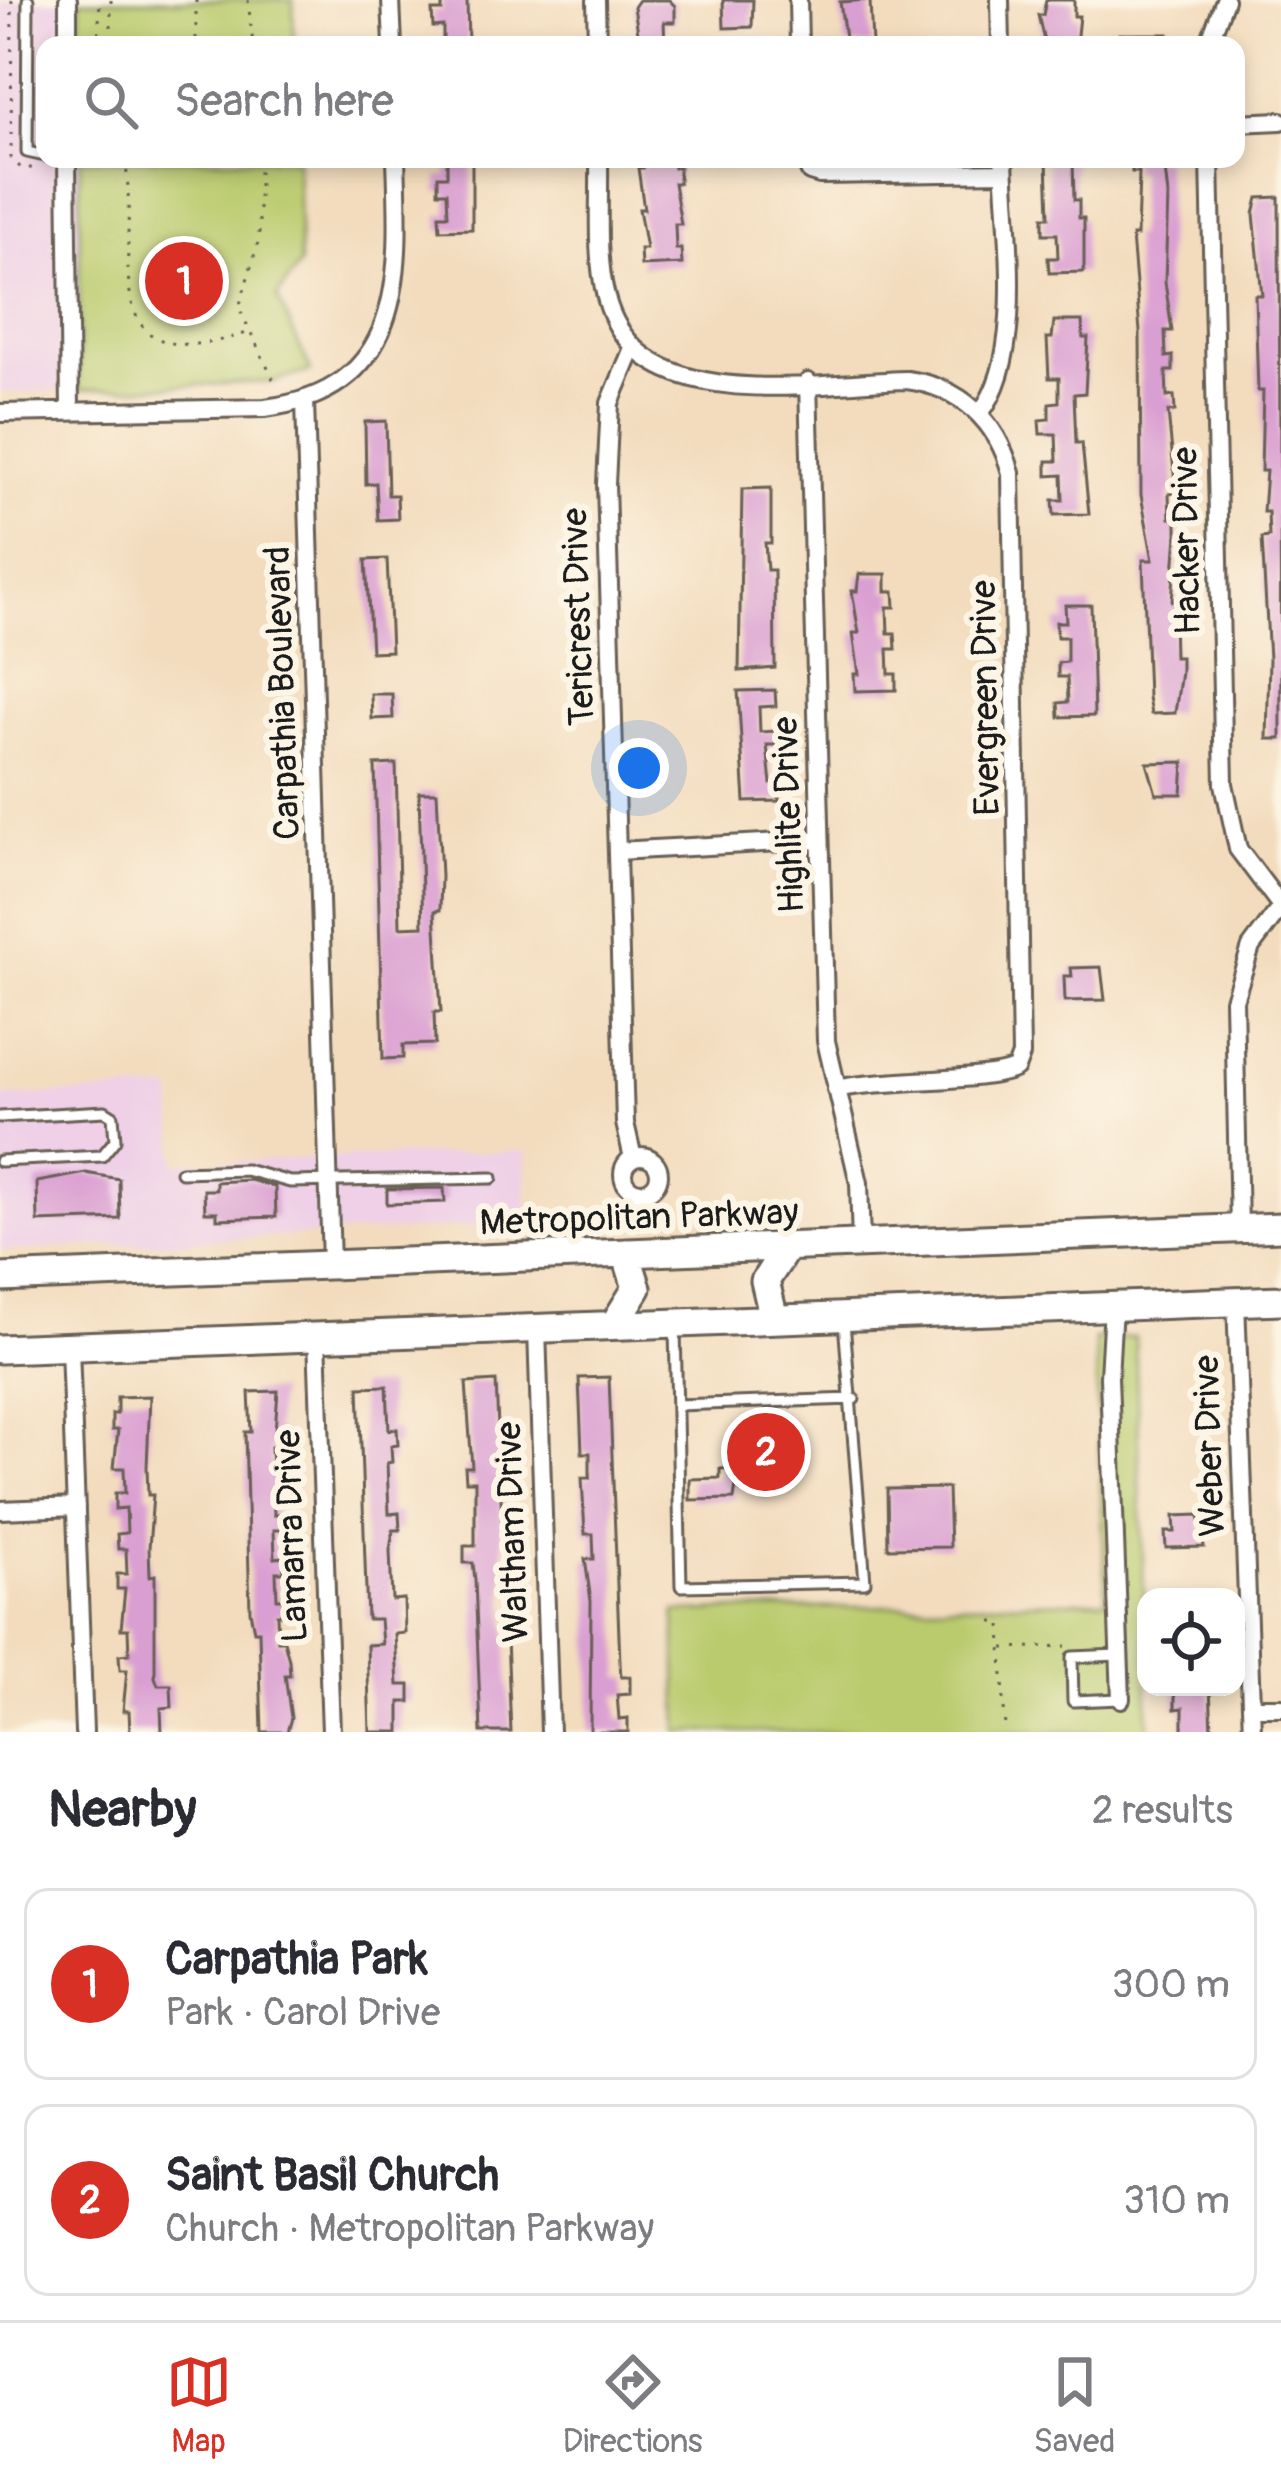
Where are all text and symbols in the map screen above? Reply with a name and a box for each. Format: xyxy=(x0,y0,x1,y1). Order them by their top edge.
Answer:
search box xyxy=(36,36,1245,168)
icon: search xyxy=(78,69,144,135)
text: Search here xyxy=(174,74,394,130)
pin: 1 xyxy=(145,236,223,326)
street label: Hacker Drive xyxy=(1162,446,1211,635)
street label: Tericrest Drive xyxy=(552,507,605,727)
street label: Carpathia Boulevard xyxy=(255,545,310,841)
street label: Evergreen Drive xyxy=(961,580,1010,816)
street label: Highlite Drive xyxy=(763,716,814,914)
your location xyxy=(609,738,669,798)
street label: Metropolitan Parkway xyxy=(479,1189,799,1246)
street label: Weber Drive xyxy=(1184,1354,1235,1537)
pin: 2 xyxy=(727,1407,805,1497)
street label: Waltham Drive xyxy=(486,1421,539,1643)
street label: Lamarra Drive xyxy=(265,1429,318,1643)
map controls xyxy=(1137,1588,1245,1696)
button: locate xyxy=(1137,1588,1245,1696)
text: Nearby xyxy=(48,1778,196,1842)
text: 2 results xyxy=(1092,1786,1233,1835)
text: Carpathia Park xyxy=(165,1932,428,1988)
text: 1 xyxy=(82,1960,98,2009)
text: 300 m xyxy=(1112,1960,1230,2009)
text: Park · Carol Drive xyxy=(165,1988,440,2037)
text: Saint Basil Church xyxy=(165,2148,499,2204)
text: 2 xyxy=(79,2176,101,2225)
text: 310 m xyxy=(1123,2176,1230,2225)
text: Church · Metropolitan Parkway xyxy=(165,2204,654,2253)
tab: Map xyxy=(166,2349,232,2462)
tab: Directions xyxy=(563,2349,703,2462)
tab: Saved xyxy=(1034,2349,1115,2462)

